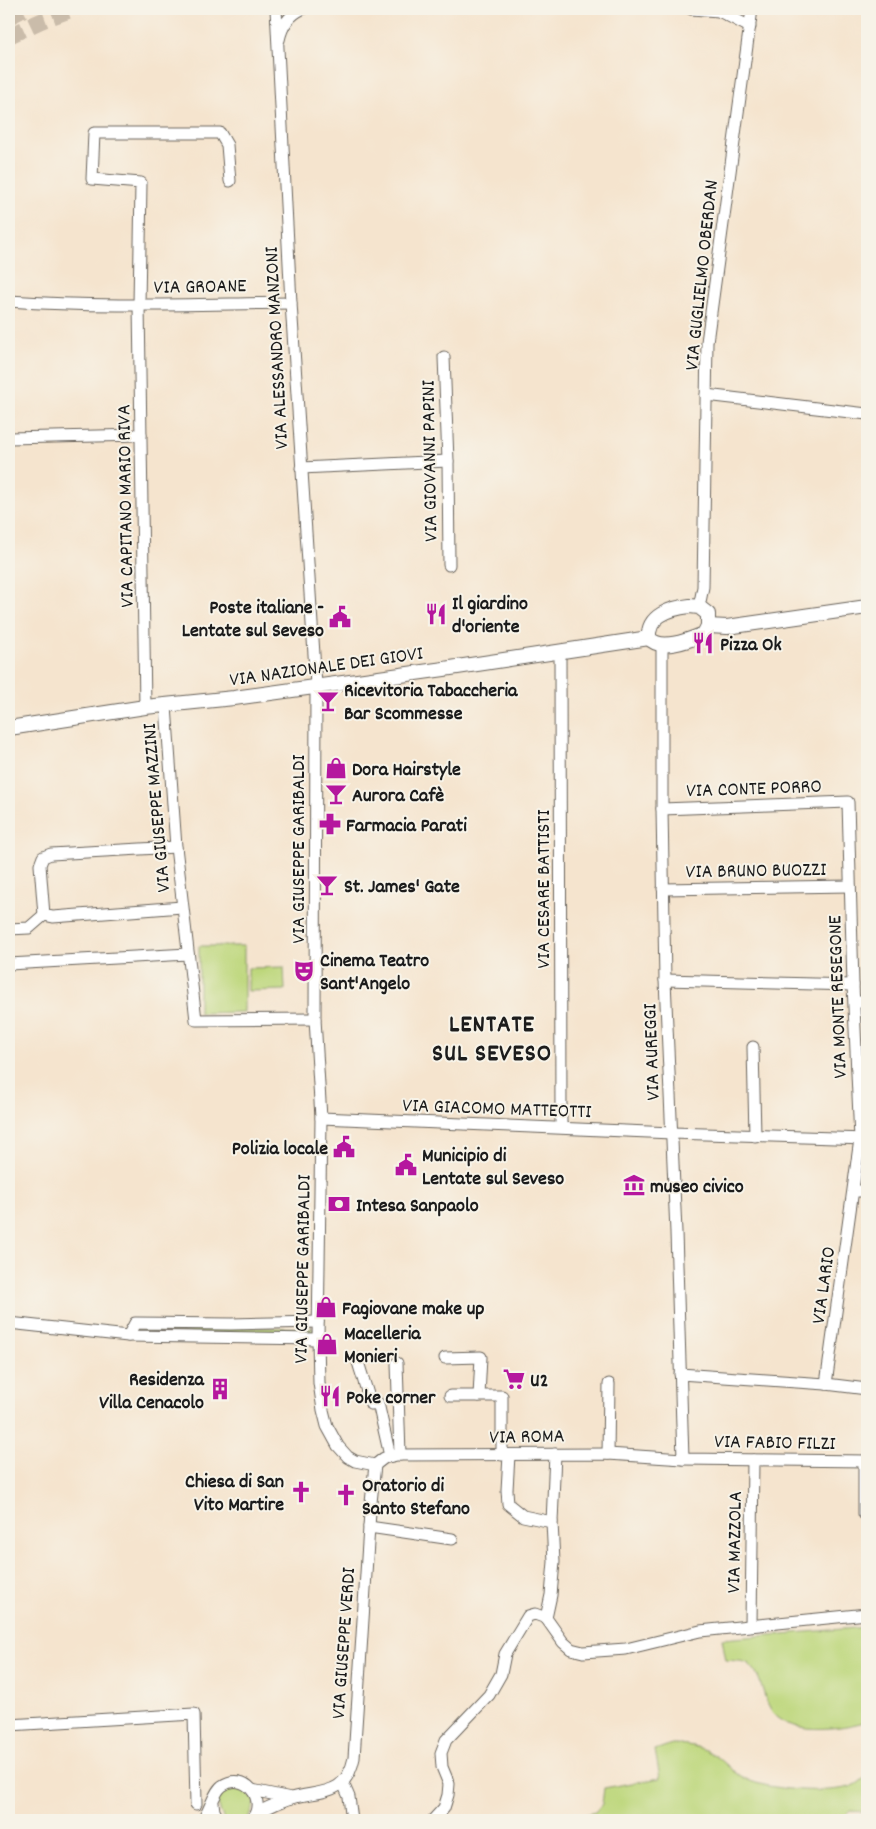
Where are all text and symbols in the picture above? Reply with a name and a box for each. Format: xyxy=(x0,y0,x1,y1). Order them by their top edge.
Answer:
street label: VIA GUGLIELMO OBERDAN xyxy=(679,179,727,372)
street label: VIA ALESSANDRO MANZONI xyxy=(259,246,297,450)
street label: VIA GROANE xyxy=(154,273,247,303)
street label: VIA GIOVANNI PAPINI xyxy=(416,380,446,542)
street label: VIA CAPITANO MARIO RIVA xyxy=(111,404,143,608)
place label: Il giardino d'oriente xyxy=(452,591,528,642)
place label: Poste italiane - Lentate sul Seveso xyxy=(182,595,324,646)
restaurant icon: Il giardino d'oriente xyxy=(423,601,449,627)
public building icon: Poste italiane - Lentate sul Seveso xyxy=(327,604,353,630)
restaurant icon: Pizza Ok xyxy=(690,630,716,656)
place label: Pizza Ok xyxy=(720,632,782,660)
street label: VIA NAZIONALE DEI GIOVI xyxy=(228,641,425,695)
place label: Ricevitoria Tabaccheria Bar Scommesse xyxy=(344,678,518,729)
bar icon: Ricevitoria Tabaccheria Bar Scommesse xyxy=(315,688,341,714)
street label: VIA GIUSEPPE MAZZINI xyxy=(137,722,179,893)
street label: VIA GIUSEPPE GARIBALDI xyxy=(286,754,314,944)
shop icon: Dora Hairstyle xyxy=(323,755,349,781)
place label: Dora Hairstyle xyxy=(352,757,461,785)
street label: VIA CONTE PORRO xyxy=(686,774,822,806)
bar icon: Aurora Cafè xyxy=(323,781,349,807)
place label: Aurora Cafè xyxy=(352,783,445,811)
street label: VIA CESARE BATTISTI xyxy=(531,809,559,969)
pharmacy icon: Farmacia Parati xyxy=(317,811,343,837)
place label: Farmacia Parati xyxy=(346,813,467,841)
street label: VIA BRUNO BUOZZI xyxy=(686,857,827,887)
bar icon: St. James' Gate xyxy=(314,872,340,898)
place label: St. James' Gate xyxy=(344,874,460,902)
street label: VIA MONTE RESEGONE xyxy=(822,915,856,1079)
place label: Cinema Teatro Sant'Angelo xyxy=(320,948,429,999)
theatre icon: Cinema Teatro Sant'Angelo xyxy=(291,958,317,984)
street label: VIA AUREGGI xyxy=(637,1003,669,1101)
district label: LENTATE SUL SEVESO xyxy=(432,1008,552,1073)
street label: VIA GIACOMO MATTEOTTI xyxy=(402,1093,592,1127)
public building icon: Polizia locale xyxy=(331,1134,357,1160)
place label: Polizia locale xyxy=(232,1136,328,1164)
place label: Municipio di Lentate sul Seveso xyxy=(422,1143,564,1194)
public building icon: Municipio di Lentate sul Seveso xyxy=(393,1152,419,1178)
museum icon: museo civico xyxy=(621,1172,647,1198)
street label: VIA GIUSEPPE GARIBALDI xyxy=(288,1174,320,1364)
place label: museo civico xyxy=(650,1174,744,1202)
bank icon: Intesa Sanpaolo xyxy=(326,1191,352,1217)
place label: Intesa Sanpaolo xyxy=(356,1193,479,1221)
street label: VIA LARIO xyxy=(806,1245,844,1326)
shop icon: Fagiovane make up xyxy=(313,1294,339,1320)
place label: Fagiovane make up xyxy=(342,1296,485,1324)
place label: Macelleria Monieri xyxy=(344,1321,421,1372)
shop icon: Macelleria Monieri xyxy=(314,1331,340,1357)
supermarket icon: U2 xyxy=(501,1366,527,1392)
place label: Residenza Villa Cenacolo xyxy=(99,1367,205,1418)
place label: U2 xyxy=(530,1368,548,1396)
building icon: Residenza Villa Cenacolo xyxy=(207,1376,233,1402)
restaurant icon: Poke corner xyxy=(317,1383,343,1409)
place label: Poke corner xyxy=(346,1385,436,1413)
street label: VIA ROMA xyxy=(489,1423,565,1453)
street label: VIA FABIO FILZI xyxy=(714,1429,836,1459)
place label: Chiesa di San Vito Martire xyxy=(185,1469,284,1520)
place label: Oratorio di Santo Stefano xyxy=(362,1473,470,1524)
church icon: Chiesa di San Vito Martire xyxy=(288,1479,314,1505)
church icon: Oratorio di Santo Stefano xyxy=(333,1482,359,1508)
street label: VIA MAZZOLA xyxy=(721,1491,751,1593)
street label: VIA GIUSEPPE VERDI xyxy=(326,1566,364,1720)

